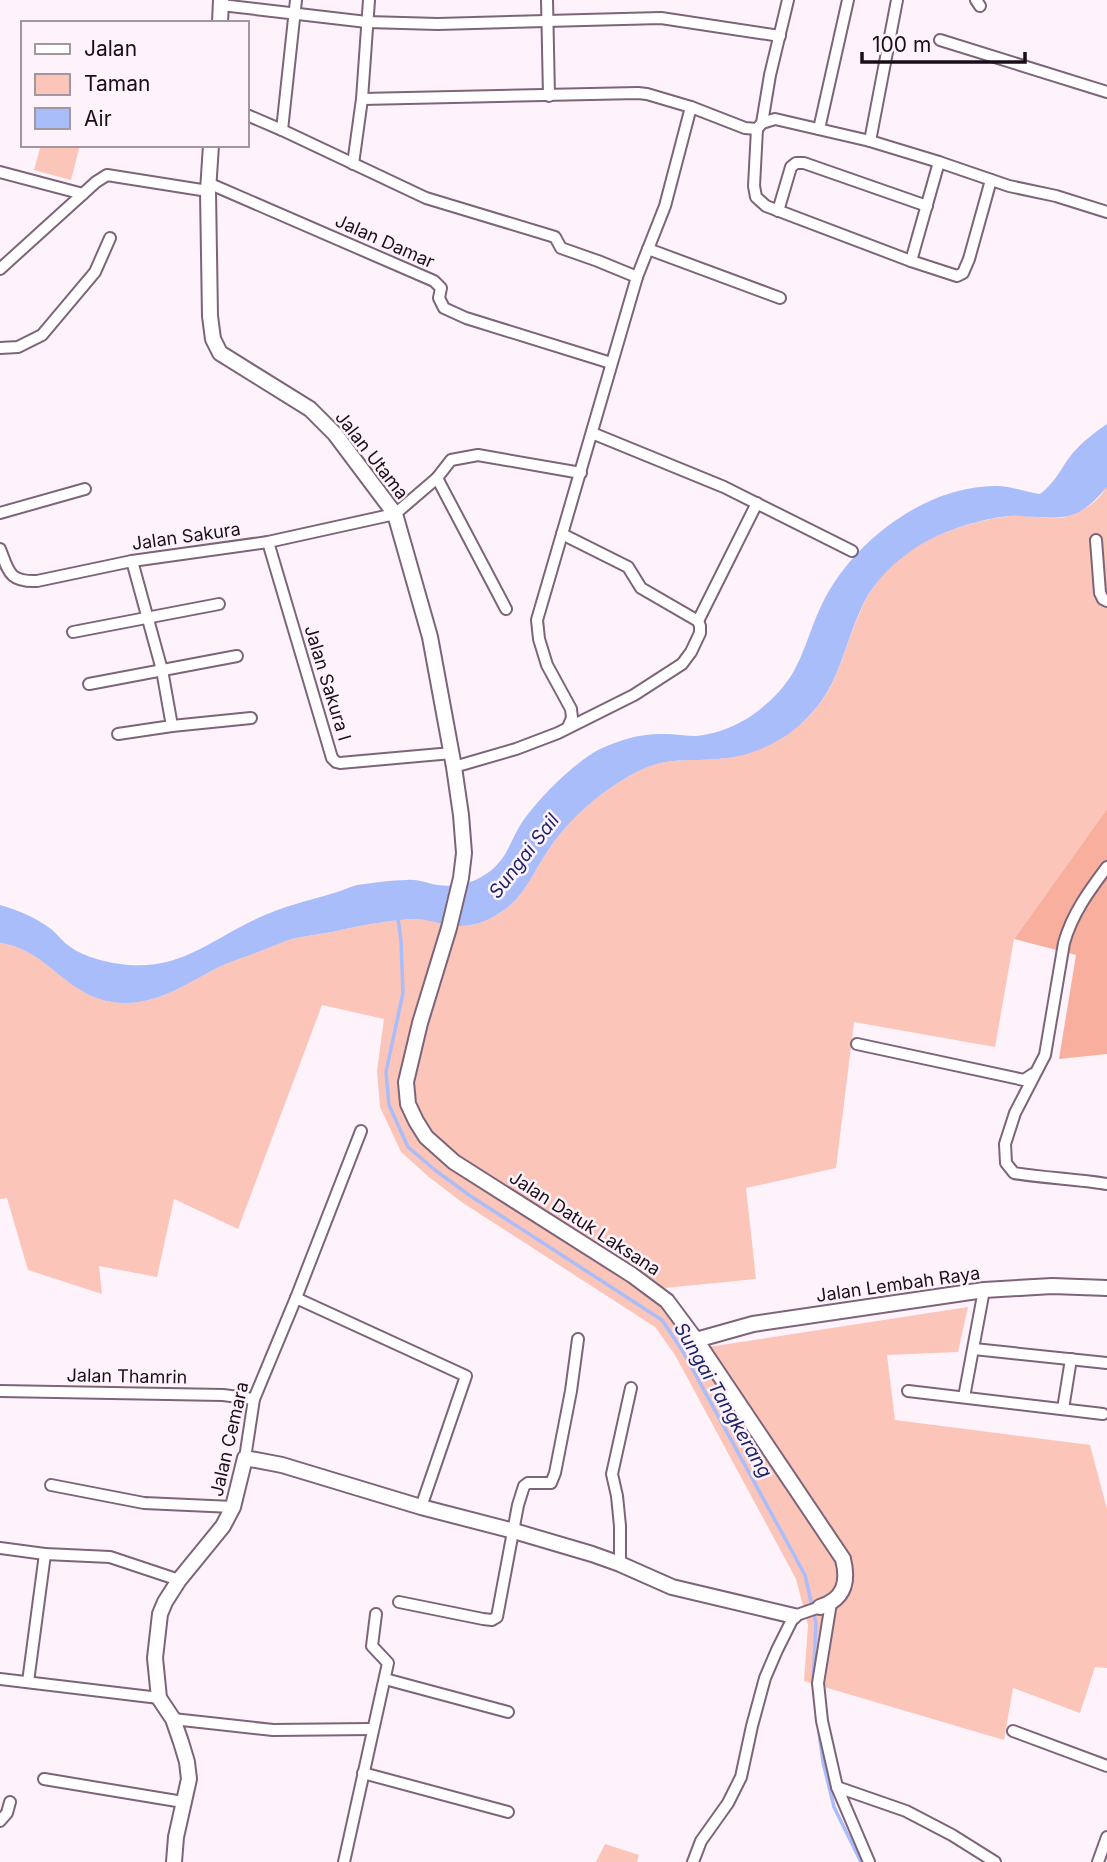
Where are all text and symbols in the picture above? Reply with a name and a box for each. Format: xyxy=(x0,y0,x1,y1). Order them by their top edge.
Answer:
legend xyxy=(21,21,248,147)
scale bar xyxy=(862,21,1025,65)
text: 100 m xyxy=(872,32,931,57)
text: Jalan xyxy=(84,36,137,61)
text: Taman xyxy=(84,71,150,96)
text: Air xyxy=(84,106,112,131)
street label: Jalan Damar xyxy=(332,210,438,272)
street label: Jalan Utama xyxy=(331,407,413,503)
street label: Jalan Sakura xyxy=(130,518,242,554)
street label: Jalan Sakura I xyxy=(300,623,356,743)
water label: Sungai Sail xyxy=(484,809,564,903)
street label: Jalan Datuk Laksana xyxy=(506,1166,664,1280)
street label: Jalan Lembah Raya xyxy=(815,1262,981,1306)
water label: Sungai Tangkerang xyxy=(669,1318,777,1482)
street label: Jalan Thamrin xyxy=(66,1364,188,1388)
street label: Jalan Cemara xyxy=(206,1380,252,1498)

